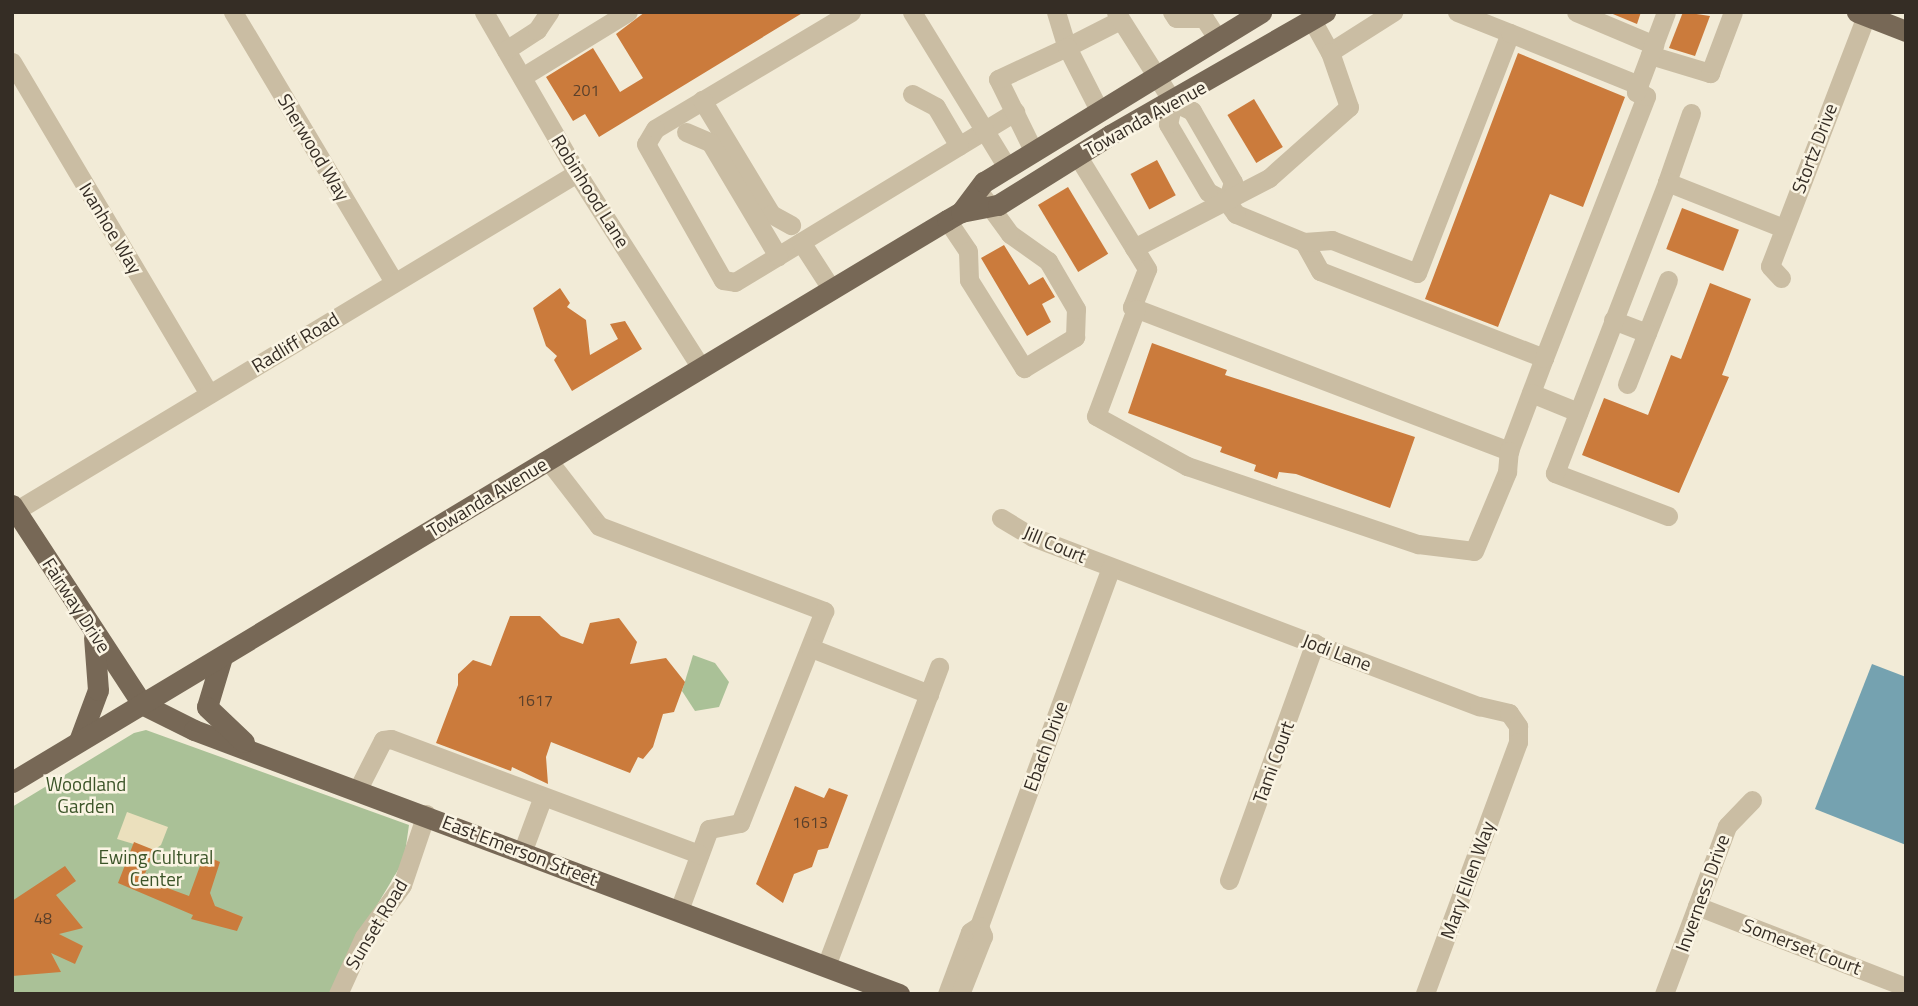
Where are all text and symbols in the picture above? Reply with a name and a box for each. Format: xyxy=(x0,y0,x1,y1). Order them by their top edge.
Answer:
street label: Towanda Avenue xyxy=(1080,75,1210,161)
house number: 201 xyxy=(573,80,599,100)
street label: Sherwood Way xyxy=(273,89,355,205)
street label: Stortz Drive xyxy=(1786,100,1842,196)
street label: Robinhood Lane xyxy=(547,130,635,252)
street label: Ivanhoe Way xyxy=(75,178,147,278)
street label: Radliff Road xyxy=(247,307,343,377)
street label: Towanda Avenue xyxy=(423,452,551,542)
street label: Jill Court xyxy=(1020,521,1090,567)
street label: Fairway Drive xyxy=(38,553,116,657)
street label: Jodi Lane xyxy=(1299,628,1375,676)
house number: 1617 xyxy=(517,690,553,710)
street label: Ebach Drive xyxy=(1018,698,1072,794)
street label: Tami Court xyxy=(1248,718,1298,806)
park label: Woodland Garden xyxy=(46,773,126,817)
street label: East Emerson Street xyxy=(439,810,601,890)
house number: 1613 xyxy=(792,812,828,832)
street label: Mary Ellen Way xyxy=(1435,818,1499,942)
street label: Inverness Drive xyxy=(1670,831,1734,955)
park label: Ewing Cultural Center xyxy=(99,846,213,890)
street label: Sunset Road xyxy=(340,875,412,973)
house number: 48 xyxy=(34,908,52,928)
street label: Somerset Court xyxy=(1740,913,1864,979)

